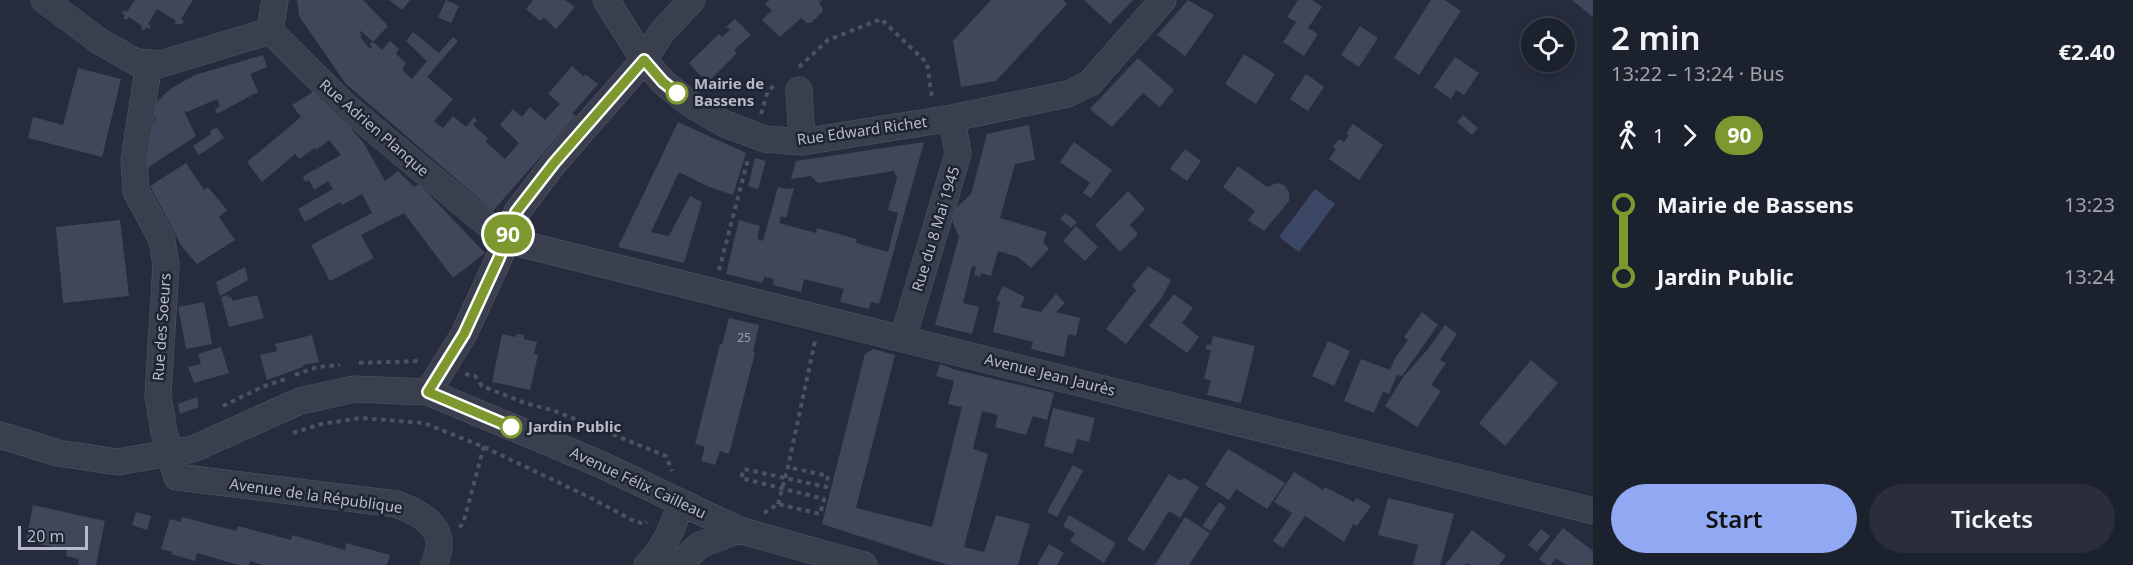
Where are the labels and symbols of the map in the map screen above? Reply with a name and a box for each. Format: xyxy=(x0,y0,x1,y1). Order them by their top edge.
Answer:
place label: Mairie de Bassens xyxy=(694,73,764,110)
street label: Rue Adrien Planque xyxy=(316,74,434,180)
marker: Mairie de Bassens xyxy=(666,82,688,104)
street label: Rue Edward Richet xyxy=(795,111,929,149)
street label: Rue du 8 Mai 1945 xyxy=(906,164,964,294)
line badge: 90 xyxy=(481,214,535,254)
street label: Rue des Soeurs xyxy=(147,272,175,382)
house number: 25 xyxy=(737,329,751,346)
street label: Avenue Jean Jaurès xyxy=(983,348,1118,400)
marker: Jardin Public xyxy=(500,416,522,438)
place label: Jardin Public xyxy=(526,416,621,436)
street label: Avenue Félix Cailleau xyxy=(567,442,710,522)
street label: Avenue de la République xyxy=(228,473,404,517)
scale bar xyxy=(18,523,88,550)

